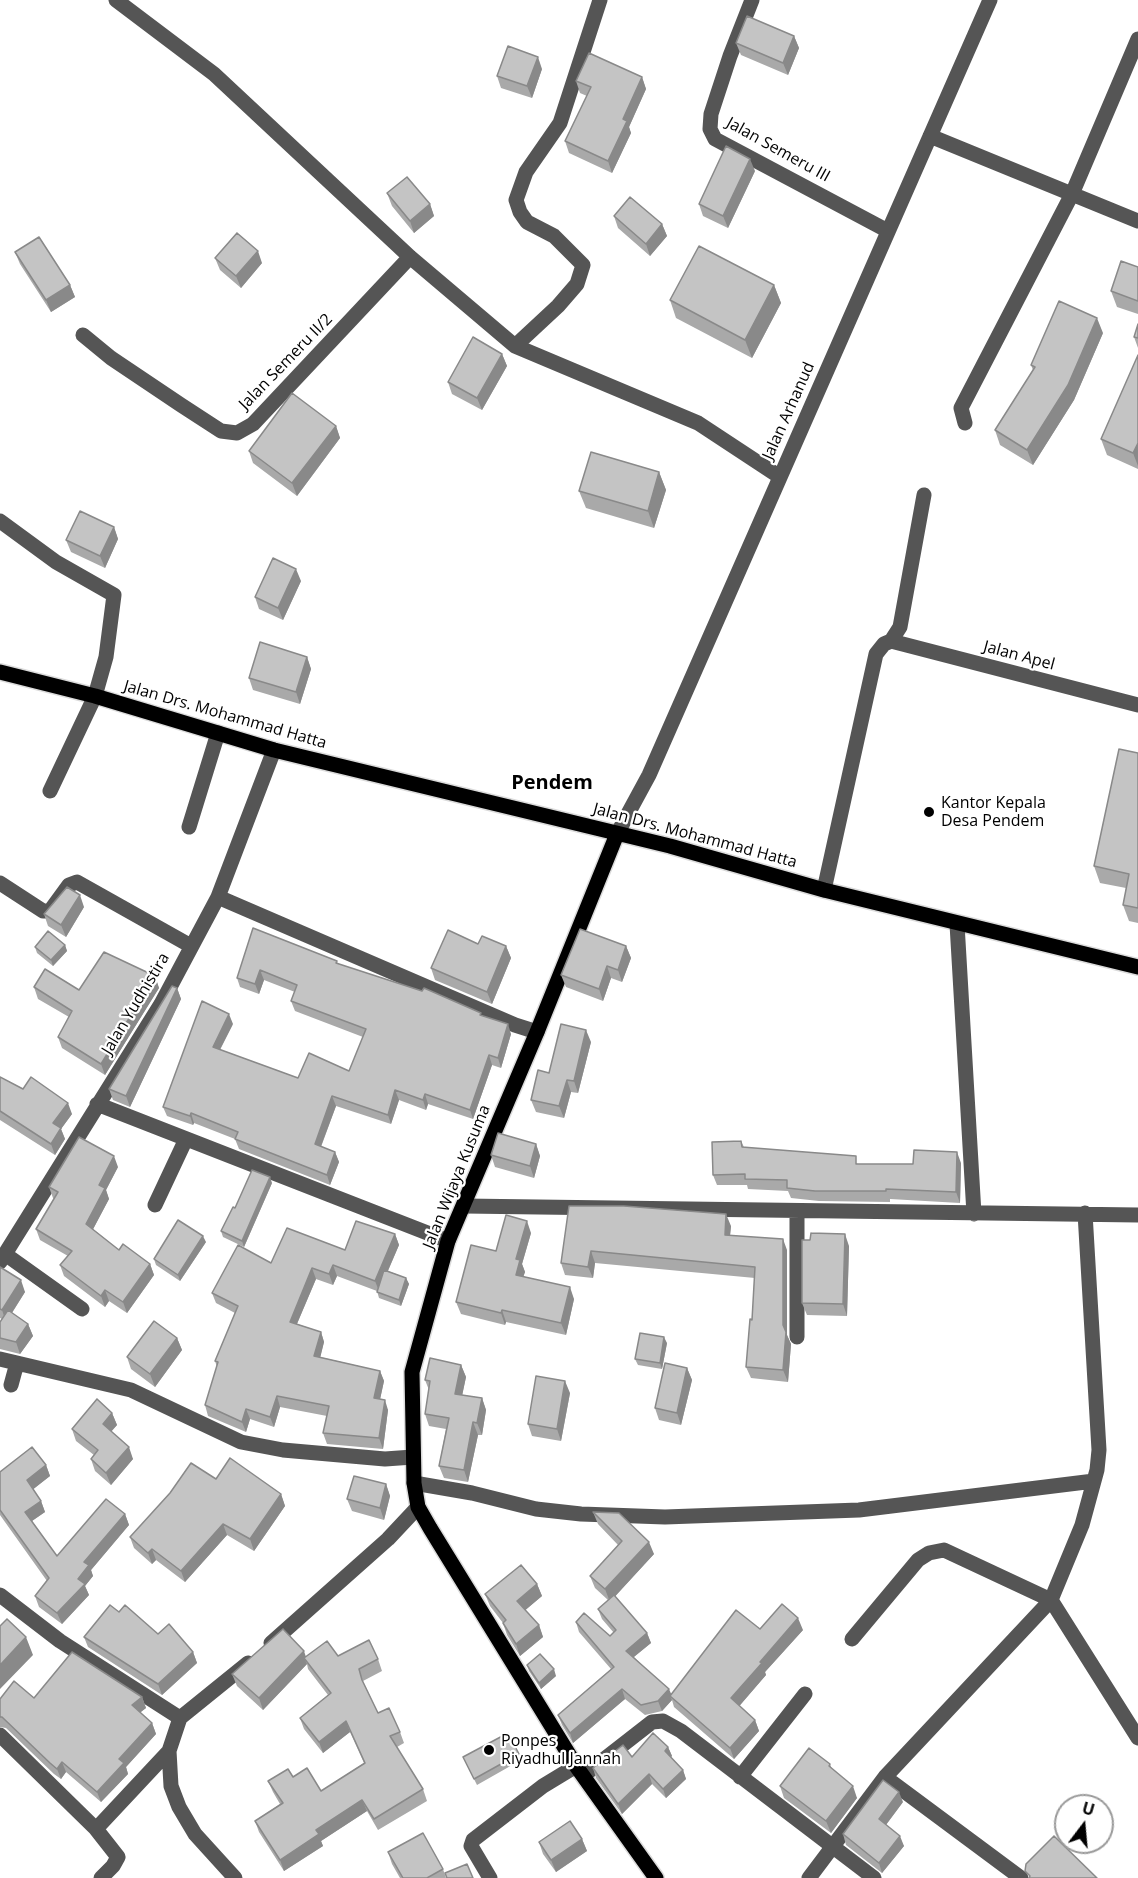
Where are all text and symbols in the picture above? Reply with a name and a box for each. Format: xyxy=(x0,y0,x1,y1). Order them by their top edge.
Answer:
street label: Jalan Semeru III xyxy=(723,114,833,186)
street label: Jalan Semeru II/2 xyxy=(235,310,337,414)
street label: Jalan Arhanud xyxy=(759,359,819,463)
street label: Jalan Apel xyxy=(981,637,1057,675)
street label: Jalan Drs. Mohammad Hatta xyxy=(121,677,329,753)
district label: Pendem xyxy=(511,771,593,795)
place label: Kantor Kepala Desa Pendem xyxy=(941,793,1046,831)
street label: Jalan Drs. Mohammad Hatta xyxy=(591,800,799,872)
marker: Kantor Kepala Desa Pendem xyxy=(922,805,936,819)
street label: Jalan Yudhistira xyxy=(98,950,174,1058)
street label: Jalan Wijaya Kusuma xyxy=(419,1102,495,1252)
place label: Ponpes Riyadhul Jannah xyxy=(501,1731,621,1769)
marker: Ponpes Riyadhul Jannah xyxy=(482,1743,496,1757)
north arrow xyxy=(1054,1794,1114,1854)
text: U xyxy=(1080,1796,1097,1821)

